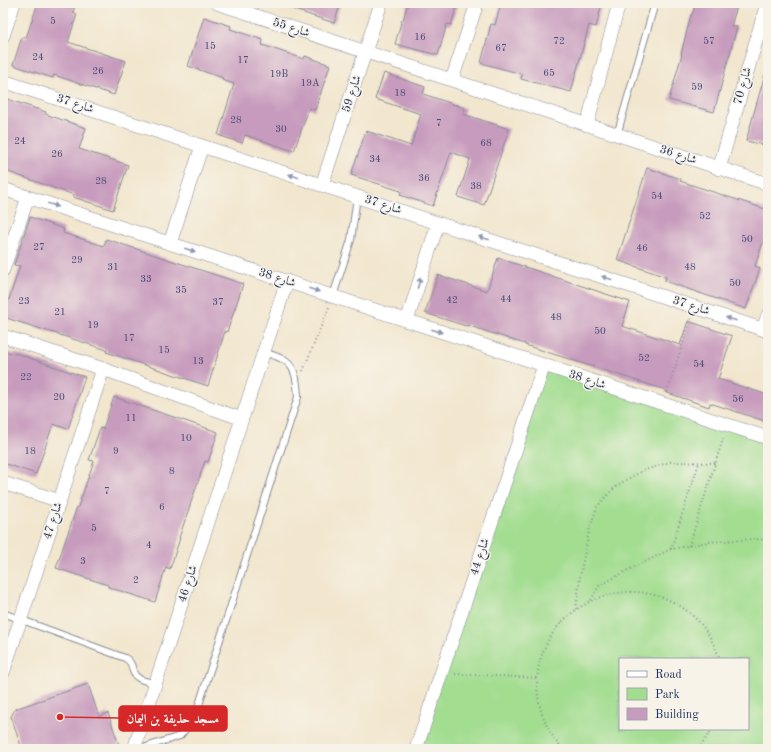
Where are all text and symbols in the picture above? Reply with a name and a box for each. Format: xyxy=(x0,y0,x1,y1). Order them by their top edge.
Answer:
street label: شارع 55 xyxy=(270,15,311,43)
house number: 5 xyxy=(50,16,56,26)
house number: 16 xyxy=(414,32,426,42)
house number: 72 xyxy=(553,36,565,46)
house number: 57 xyxy=(703,36,715,46)
house number: 15 xyxy=(204,41,216,51)
house number: 67 xyxy=(495,43,507,53)
house number: 24 xyxy=(32,52,44,62)
house number: 17 xyxy=(237,55,249,65)
house number: 26 xyxy=(92,66,104,76)
street label: شارع 70 xyxy=(732,66,758,107)
house number: 65 xyxy=(543,68,555,78)
house number: 19B xyxy=(270,69,288,79)
street label: شارع 59 xyxy=(339,74,367,115)
house number: 19A xyxy=(300,78,320,88)
house number: 59 xyxy=(691,82,703,92)
house number: 18 xyxy=(394,88,406,98)
street label: شارع 37 xyxy=(54,92,95,119)
house number: 28 xyxy=(230,115,242,125)
house number: 7 xyxy=(436,118,442,128)
house number: 30 xyxy=(275,124,287,134)
house number: 24 xyxy=(14,136,26,146)
house number: 68 xyxy=(480,138,492,148)
street label: شارع 36 xyxy=(657,143,698,170)
house number: 26 xyxy=(51,149,63,159)
house number: 34 xyxy=(369,154,381,164)
one-way arrow xyxy=(287,173,299,179)
house number: 36 xyxy=(418,173,430,183)
house number: 28 xyxy=(95,176,107,186)
house number: 38 xyxy=(470,181,482,191)
house number: 54 xyxy=(651,191,663,201)
street label: شارع 37 xyxy=(362,193,403,220)
one-way arrow xyxy=(48,202,60,208)
house number: 52 xyxy=(699,211,711,221)
house number: 50 xyxy=(741,234,753,244)
one-way arrow xyxy=(477,235,489,241)
house number: 27 xyxy=(33,242,45,252)
house number: 46 xyxy=(636,243,648,253)
one-way arrow xyxy=(185,247,197,253)
house number: 29 xyxy=(71,255,83,265)
house number: 31 xyxy=(107,262,119,272)
house number: 48 xyxy=(684,262,696,272)
street label: شارع 38 xyxy=(256,266,297,293)
house number: 33 xyxy=(140,274,152,284)
one-way arrow xyxy=(601,275,613,281)
one-way arrow xyxy=(416,277,422,289)
house number: 50 xyxy=(729,278,741,288)
house number: 35 xyxy=(175,285,187,295)
one-way arrow xyxy=(308,287,320,293)
house number: 44 xyxy=(500,294,512,304)
street label: شارع 37 xyxy=(670,294,711,321)
house number: 42 xyxy=(446,295,458,305)
house number: 23 xyxy=(18,296,30,306)
house number: 37 xyxy=(212,297,224,307)
house number: 21 xyxy=(54,307,66,317)
house number: 48 xyxy=(550,312,562,322)
one-way arrow xyxy=(725,316,737,322)
house number: 19 xyxy=(87,320,99,330)
house number: 50 xyxy=(594,326,606,336)
one-way arrow xyxy=(432,328,444,334)
house number: 17 xyxy=(123,333,135,343)
house number: 15 xyxy=(158,345,170,355)
house number: 52 xyxy=(638,353,650,363)
house number: 13 xyxy=(192,356,204,366)
house number: 54 xyxy=(693,359,705,369)
street label: شارع 38 xyxy=(566,368,607,395)
house number: 22 xyxy=(20,372,32,382)
house number: 20 xyxy=(53,392,65,402)
house number: 56 xyxy=(732,394,744,404)
house number: 11 xyxy=(125,413,137,423)
house number: 10 xyxy=(180,433,192,443)
house number: 18 xyxy=(24,446,36,456)
house number: 9 xyxy=(113,446,119,456)
house number: 8 xyxy=(169,466,175,476)
house number: 7 xyxy=(104,486,110,496)
street label: شارع 47 xyxy=(41,501,68,542)
house number: 6 xyxy=(159,502,165,512)
house number: 5 xyxy=(91,523,97,533)
street label: شارع 44 xyxy=(468,537,495,578)
house number: 4 xyxy=(146,540,152,550)
house number: 3 xyxy=(80,556,86,566)
street label: شارع 46 xyxy=(176,564,203,605)
house number: 2 xyxy=(133,575,139,585)
legend xyxy=(619,658,749,730)
text: Road xyxy=(655,669,682,681)
text: Park xyxy=(655,689,680,701)
callout: مسجد حذيفة بن اليمان xyxy=(119,706,227,731)
text: Building xyxy=(655,709,699,721)
text: مسجد حذيفة بن اليمان xyxy=(127,712,219,727)

